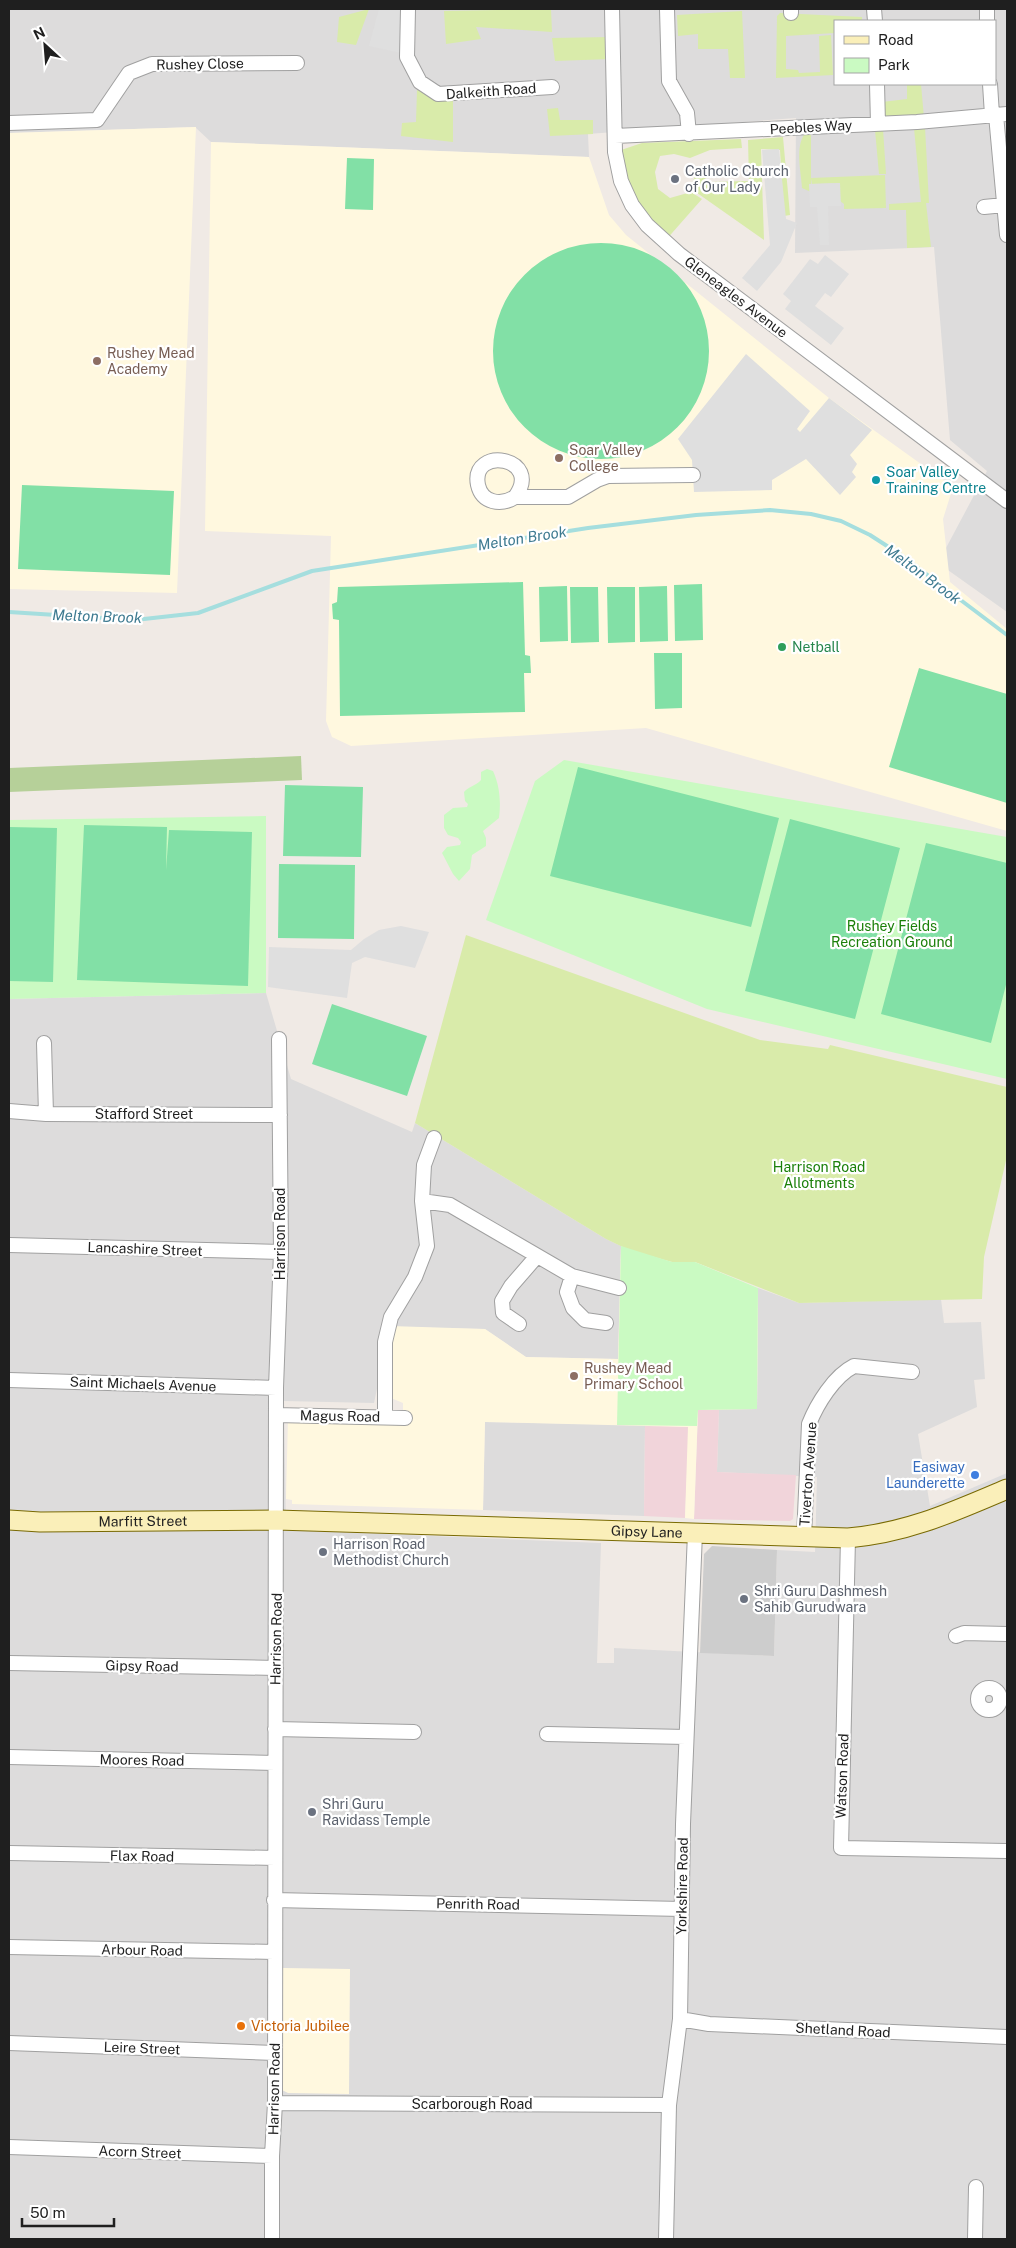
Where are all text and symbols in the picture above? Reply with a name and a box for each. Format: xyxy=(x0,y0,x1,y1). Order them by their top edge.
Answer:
north arrow xyxy=(20,20,70,70)
legend xyxy=(834,20,996,85)
text: N xyxy=(31,24,48,43)
text: Road xyxy=(878,31,914,48)
street label: Rushey Close xyxy=(156,55,244,73)
text: Park xyxy=(878,56,910,73)
street label: Dalkeith Road xyxy=(445,80,537,102)
street label: Peebles Way xyxy=(769,117,853,137)
place label: Catholic Church of Our Lady xyxy=(685,163,789,195)
marker: Catholic Church of Our Lady xyxy=(669,173,681,185)
street label: Gleneagles Avenue xyxy=(681,253,791,341)
place label: Rushey Mead Academy xyxy=(107,345,195,377)
marker: Rushey Mead Academy xyxy=(91,355,103,367)
place label: Soar Valley College xyxy=(569,442,643,474)
marker: Soar Valley College xyxy=(553,452,565,464)
place label: Soar Valley Training Centre xyxy=(886,464,986,496)
marker: Soar Valley Training Centre xyxy=(870,474,882,486)
water label: Melton Brook xyxy=(476,522,569,553)
water label: Melton Brook xyxy=(882,541,965,608)
water label: Melton Brook xyxy=(52,606,143,626)
place label: Netball xyxy=(792,639,840,655)
marker: Netball xyxy=(776,641,788,653)
park label: Rushey Fields Recreation Ground xyxy=(831,918,953,950)
street label: Stafford Street xyxy=(95,1106,193,1122)
park label: Harrison Road Allotments xyxy=(773,1159,865,1191)
street label: Harrison Road xyxy=(272,1188,288,1280)
street label: Lancashire Street xyxy=(87,1239,203,1259)
place label: Rushey Mead Primary School xyxy=(584,1360,683,1392)
marker: Rushey Mead Primary School xyxy=(568,1370,580,1382)
street label: Saint Michaels Avenue xyxy=(69,1373,217,1395)
street label: Magus Road xyxy=(300,1407,380,1425)
street label: Tiverton Avenue xyxy=(796,1421,820,1527)
place label: Easiway Launderette xyxy=(886,1459,965,1491)
marker: Easiway Launderette xyxy=(969,1469,981,1481)
street label: Marfitt Street xyxy=(98,1513,187,1530)
street label: Gipsy Lane xyxy=(611,1523,683,1541)
place label: Harrison Road Methodist Church xyxy=(333,1536,449,1568)
marker: Harrison Road Methodist Church xyxy=(317,1546,329,1558)
place label: Shri Guru Dashmesh Sahib Gurudwara xyxy=(754,1583,887,1615)
street label: Harrison Road xyxy=(267,1593,285,1685)
marker: Shri Guru Dashmesh Sahib Gurudwara xyxy=(738,1593,750,1605)
street label: Gipsy Road xyxy=(105,1657,179,1675)
street label: Watson Road xyxy=(833,1733,851,1819)
street label: Moores Road xyxy=(99,1751,185,1769)
place label: Shri Guru Ravidass Temple xyxy=(322,1796,430,1828)
marker: Shri Guru Ravidass Temple xyxy=(306,1806,318,1818)
street label: Yorkshire Road xyxy=(673,1837,691,1935)
street label: Flax Road xyxy=(110,1847,174,1865)
street label: Penrith Road xyxy=(436,1895,520,1913)
street label: Arbour Road xyxy=(101,1941,183,1959)
place label: Victoria Jubilee xyxy=(251,2018,350,2034)
marker: Victoria Jubilee xyxy=(235,2020,247,2032)
street label: Shetland Road xyxy=(795,2020,891,2040)
street label: Leire Street xyxy=(103,2039,181,2057)
street label: Harrison Road xyxy=(265,2043,283,2135)
street label: Scarborough Road xyxy=(411,2096,533,2112)
street label: Acorn Street xyxy=(98,2143,182,2161)
scale bar xyxy=(22,2196,115,2228)
text: 50 m xyxy=(30,2204,65,2221)

